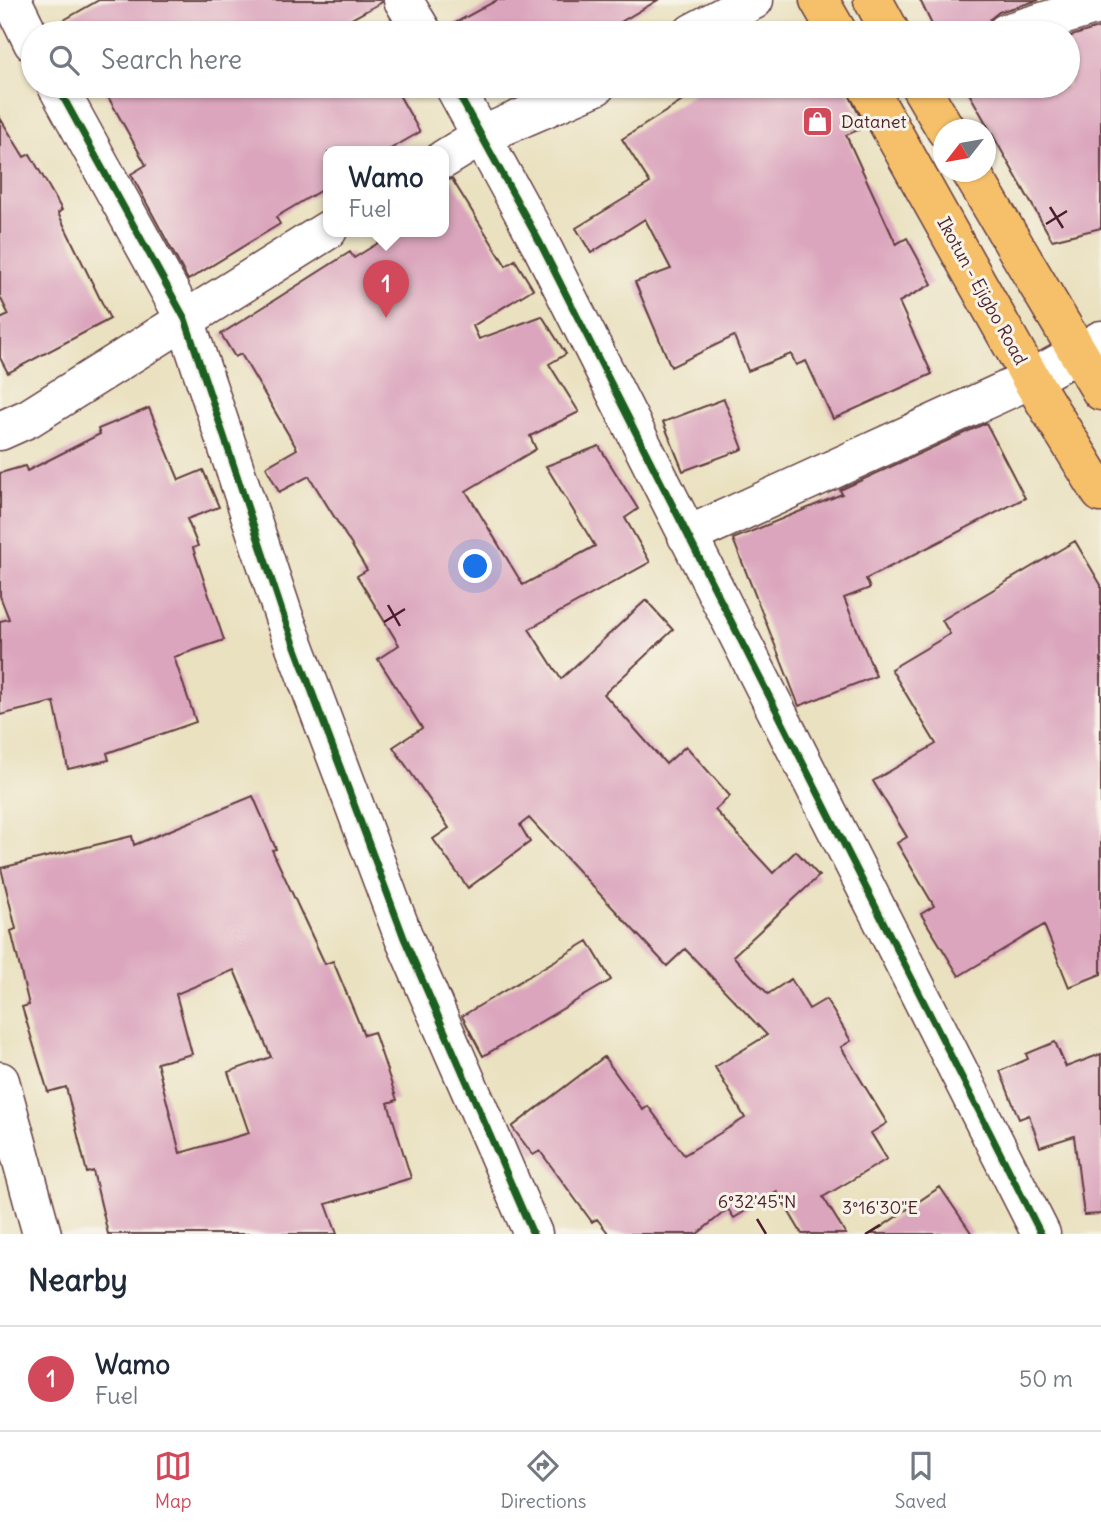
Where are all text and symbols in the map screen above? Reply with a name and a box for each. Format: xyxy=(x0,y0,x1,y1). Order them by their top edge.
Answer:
search box xyxy=(21,21,1080,98)
icon: search xyxy=(45,41,83,79)
text: Search here xyxy=(101,43,242,76)
shop icon: Datanet xyxy=(801,105,835,139)
place label: Datanet xyxy=(841,110,907,133)
north arrow xyxy=(933,119,996,182)
popup xyxy=(323,146,449,237)
text: Wamo xyxy=(348,161,424,194)
text: Fuel xyxy=(348,194,392,223)
street label: Ikotun - Ejigbo Road xyxy=(932,213,1033,369)
pin: 1 xyxy=(363,260,409,318)
your location xyxy=(458,549,492,583)
text: 6°32'45"N xyxy=(718,1190,796,1213)
text: 3°16'30"E xyxy=(842,1196,918,1219)
text: Nearby xyxy=(28,1261,128,1299)
text: Wamo xyxy=(95,1348,170,1381)
text: 1 xyxy=(46,1364,56,1393)
text: 50 m xyxy=(1019,1364,1073,1393)
text: Fuel xyxy=(95,1381,138,1410)
tab: Map xyxy=(154,1447,192,1513)
tab: Directions xyxy=(501,1447,586,1513)
tab: Saved xyxy=(895,1447,947,1513)

